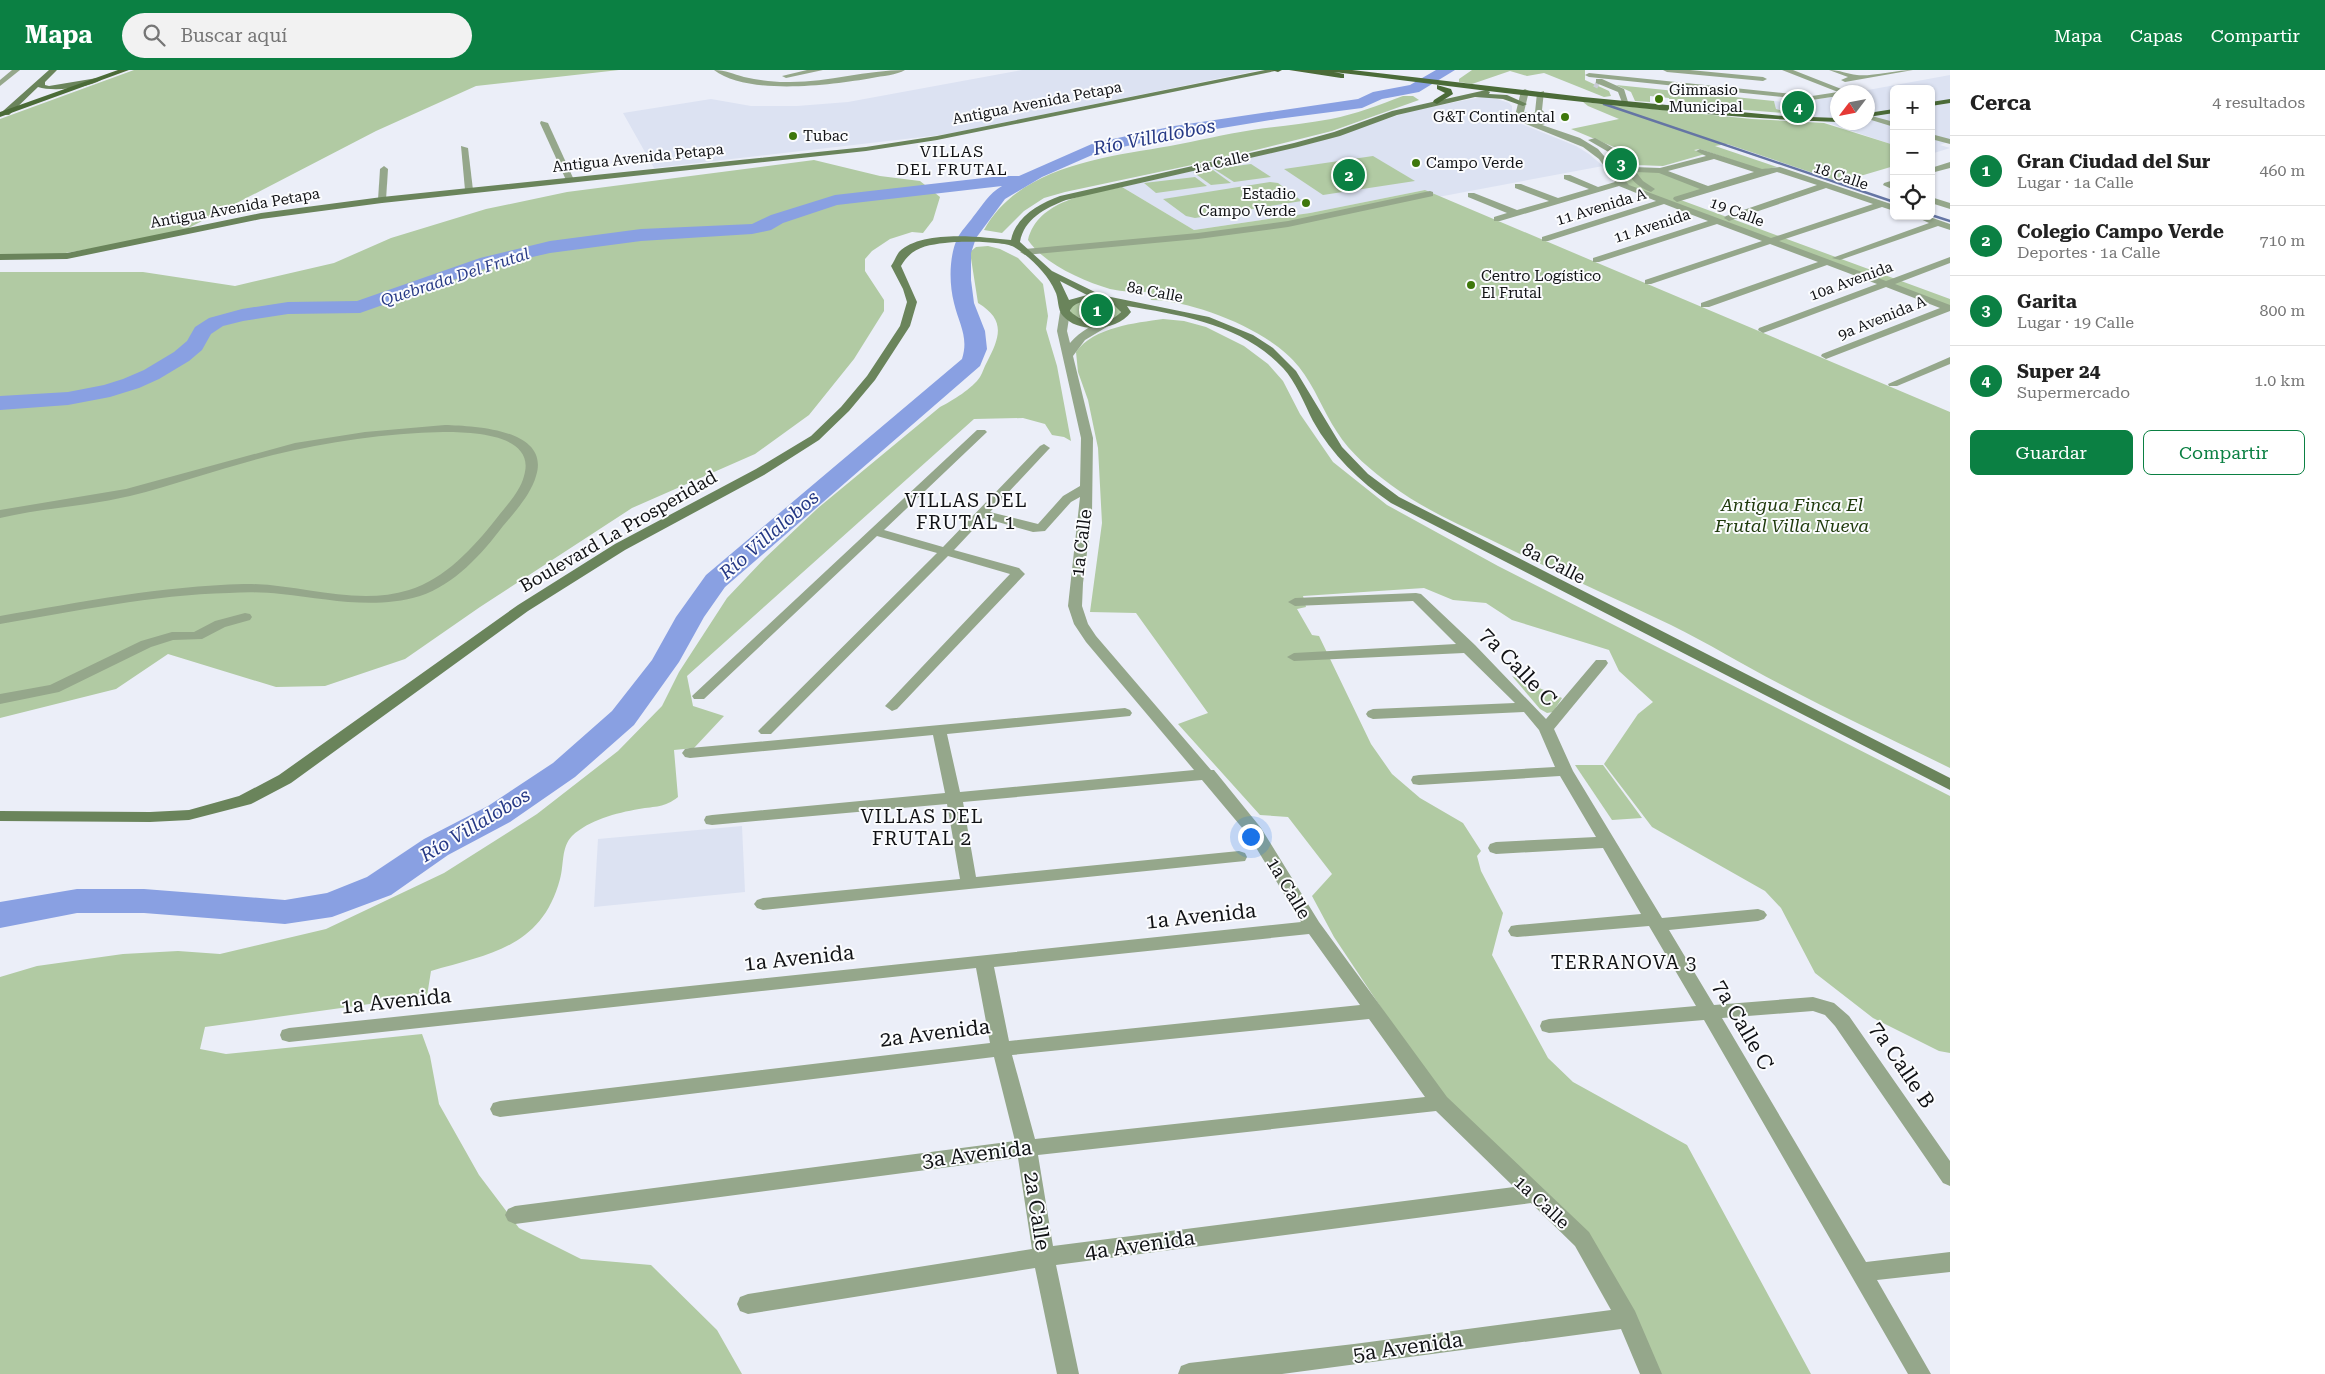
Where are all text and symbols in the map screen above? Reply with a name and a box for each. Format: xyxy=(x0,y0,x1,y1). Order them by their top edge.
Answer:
search box xyxy=(122,13,472,58)
text: Mapa xyxy=(25,21,92,49)
icon: search xyxy=(140,21,168,49)
text: Buscar aquí xyxy=(180,24,287,47)
text: Mapa xyxy=(2054,25,2102,46)
text: Capas xyxy=(2130,25,2183,46)
text: Compartir xyxy=(2211,25,2300,46)
street label: Antigua Avenida Petapa xyxy=(951,78,1123,128)
place label: Gimnasio Municipal xyxy=(1669,81,1743,116)
north arrow xyxy=(1830,85,1875,130)
map controls xyxy=(1890,85,1935,220)
button: + xyxy=(1890,85,1935,130)
pin: 4 xyxy=(1782,88,1814,126)
text: Cerca xyxy=(1970,91,2031,115)
marker: Gimnasio Municipal xyxy=(1653,93,1665,105)
text: 4 resultados xyxy=(2212,93,2305,112)
place label: G&T Continental xyxy=(1433,108,1555,126)
marker: G&T Continental xyxy=(1559,111,1571,123)
water label: Río Villalobos xyxy=(1090,114,1217,160)
place label: Tubac xyxy=(803,127,848,145)
marker: Tubac xyxy=(787,130,799,142)
button: − xyxy=(1890,130,1935,175)
street label: Antigua Avenida Petapa xyxy=(552,140,724,176)
district label: VILLAS DEL FRUTAL xyxy=(896,142,1008,179)
pin: 3 xyxy=(1605,145,1637,183)
street label: 1a Calle xyxy=(1191,147,1251,177)
text: Gran Ciudad del Sur xyxy=(2017,150,2210,173)
place label: Campo Verde xyxy=(1426,154,1523,172)
pin: 2 xyxy=(1333,156,1365,194)
marker: Campo Verde xyxy=(1410,157,1422,169)
street label: 18 Calle xyxy=(1811,158,1871,194)
text: 1 xyxy=(1982,161,1990,180)
text: 460 m xyxy=(2259,161,2305,180)
text: Lugar · 1a Calle xyxy=(2017,173,2134,192)
button: locate xyxy=(1890,175,1935,220)
street label: Antigua Avenida Petapa xyxy=(149,184,321,232)
place label: Estadio Campo Verde xyxy=(1199,185,1296,220)
street label: 11 Avenida A xyxy=(1554,185,1649,229)
street label: 19 Calle xyxy=(1707,193,1767,231)
marker: Estadio Campo Verde xyxy=(1300,197,1312,209)
street label: 11 Avenida xyxy=(1611,205,1693,247)
text: Colegio Campo Verde xyxy=(2017,220,2224,243)
text: 2 xyxy=(1982,231,1990,250)
text: 710 m xyxy=(2259,231,2305,250)
text: Deportes · 1a Calle xyxy=(2017,243,2160,262)
water label: Quebrada Del Frutal xyxy=(378,244,532,310)
street label: 10a Avenida xyxy=(1807,258,1895,304)
place label: Centro Logístico El Frutal xyxy=(1481,267,1601,302)
street label: 8a Calle xyxy=(1125,278,1185,306)
marker: Centro Logístico El Frutal xyxy=(1465,279,1477,291)
text: Garita xyxy=(2017,290,2077,313)
pin: 1 xyxy=(1081,291,1113,329)
street label: 9a Avenida A xyxy=(1835,292,1929,344)
text: 3 xyxy=(1982,301,1990,320)
text: 800 m xyxy=(2259,301,2305,320)
text: Lugar · 19 Calle xyxy=(2017,313,2134,332)
text: Super 24 xyxy=(2017,360,2100,383)
text: 4 xyxy=(1982,371,1990,390)
text: 1.0 km xyxy=(2254,371,2305,390)
text: Supermercado xyxy=(2017,383,2130,402)
button: Guardar xyxy=(1970,430,2133,475)
button: Compartir xyxy=(2143,430,2305,475)
street label: Boulevard La Prosperidad xyxy=(516,466,721,596)
water label: Río Villalobos xyxy=(714,486,823,585)
district label: VILLAS DEL FRUTAL 1 xyxy=(905,489,1027,534)
park label: Antigua Finca El Frutal Villa Nueva xyxy=(1714,494,1869,536)
street label: 1a Calle xyxy=(1066,508,1096,578)
street label: 8a Calle xyxy=(1519,538,1589,588)
street label: 7a Calle C xyxy=(1475,623,1561,711)
water label: Río Villalobos xyxy=(415,783,534,867)
district label: VILLAS DEL FRUTAL 2 xyxy=(861,805,983,850)
your location xyxy=(1238,824,1264,850)
street label: 1a Calle xyxy=(1262,853,1316,923)
street label: 1a Avenida xyxy=(1145,898,1258,934)
street label: 1a Avenida xyxy=(743,940,856,976)
district label: TERRANOVA 3 xyxy=(1551,951,1697,974)
street label: 7a Calle C xyxy=(1708,976,1778,1074)
street label: 1a Avenida xyxy=(340,983,453,1019)
street label: 2a Avenida xyxy=(879,1014,992,1052)
street label: 7a Calle B xyxy=(1864,1017,1940,1113)
street label: 3a Avenida xyxy=(921,1135,1034,1173)
street label: 2a Calle xyxy=(1019,1170,1055,1252)
street label: 1a Calle xyxy=(1510,1171,1574,1233)
street label: 4a Avenida xyxy=(1083,1225,1197,1265)
street label: 5a Avenida xyxy=(1351,1327,1465,1367)

